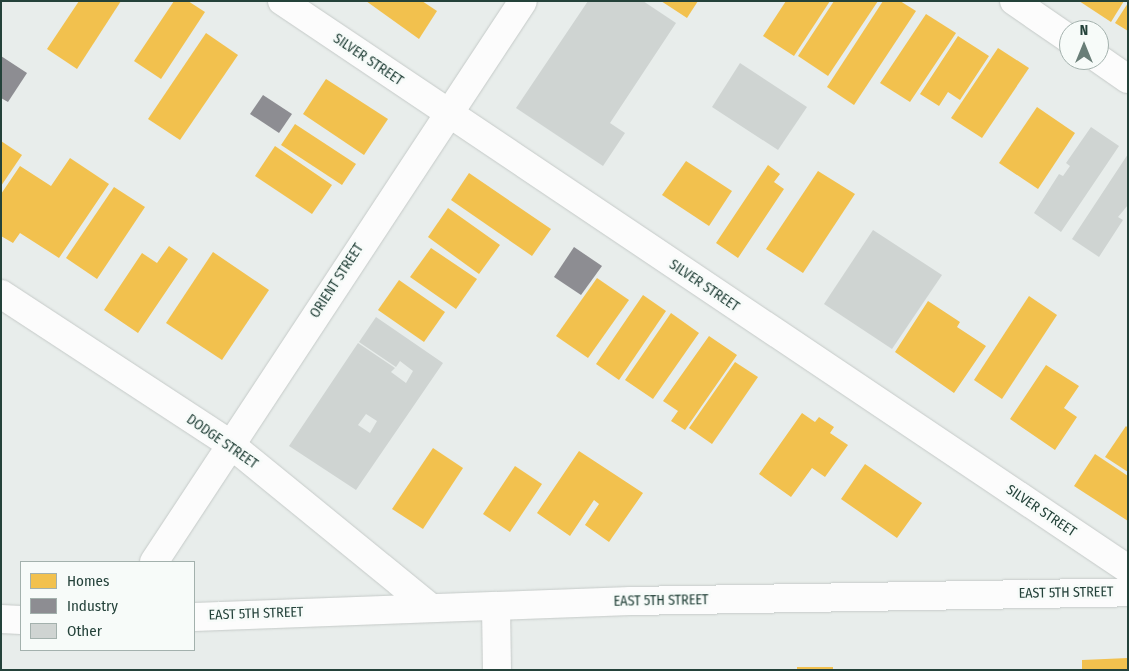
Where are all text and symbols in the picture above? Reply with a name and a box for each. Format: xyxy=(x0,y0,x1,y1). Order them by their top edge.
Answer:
north arrow xyxy=(1059,20,1109,70)
text: N xyxy=(1080,22,1088,39)
street label: SILVER STREET xyxy=(330,30,406,90)
street label: ORIENT STREET xyxy=(307,241,367,321)
street label: SILVER STREET xyxy=(666,256,742,316)
street label: DODGE STREET xyxy=(183,411,261,473)
street label: SILVER STREET xyxy=(1003,481,1079,541)
legend xyxy=(20,561,195,651)
text: Homes xyxy=(67,572,109,590)
street label: EAST 5TH STREET xyxy=(1018,584,1114,602)
street label: EAST 5TH STREET xyxy=(613,592,709,610)
text: Industry xyxy=(67,597,118,615)
street label: EAST 5TH STREET xyxy=(208,604,304,624)
text: Other xyxy=(67,622,102,640)

